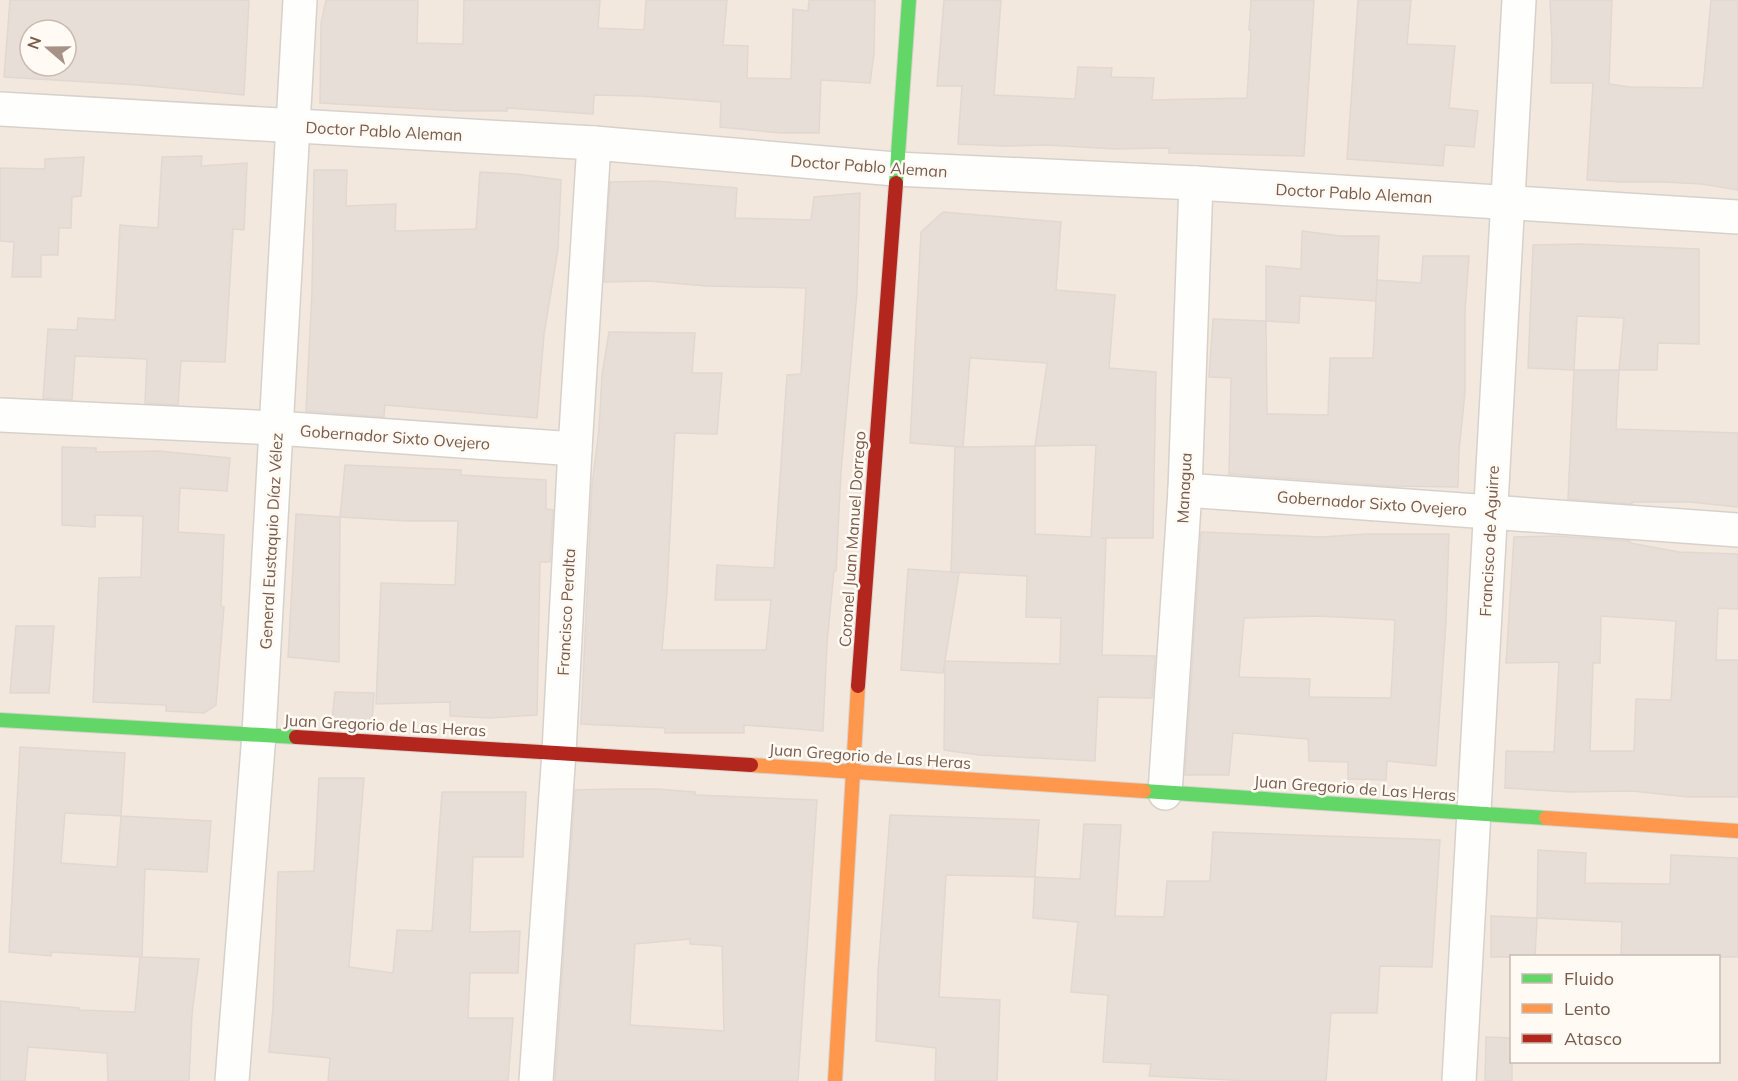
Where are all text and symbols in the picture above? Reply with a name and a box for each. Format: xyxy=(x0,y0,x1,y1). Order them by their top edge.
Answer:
north arrow xyxy=(18,18,78,78)
text: N xyxy=(22,34,45,52)
street label: Doctor Pablo Aleman xyxy=(305,117,463,145)
street label: Doctor Pablo Aleman xyxy=(790,151,948,181)
street label: Doctor Pablo Aleman xyxy=(1275,179,1433,207)
street label: Gobernador Sixto Ovejero xyxy=(299,420,491,454)
street label: Coronel Juan Manuel Dorrego xyxy=(834,430,870,648)
street label: General Eustaquio Díaz Vélez xyxy=(255,432,287,650)
street label: Managua xyxy=(1172,452,1196,524)
street label: Francisco de Aguirre xyxy=(1475,465,1503,617)
street label: Gobernador Sixto Ovejero xyxy=(1276,486,1468,520)
street label: Francisco Peralta xyxy=(553,548,579,676)
street label: Juan Gregorio de Las Heras xyxy=(283,710,487,740)
street label: Juan Gregorio de Las Heras xyxy=(768,739,972,773)
street label: Juan Gregorio de Las Heras xyxy=(1253,771,1457,805)
legend xyxy=(1510,955,1720,1063)
text: Fluido xyxy=(1564,967,1614,990)
text: Lento xyxy=(1564,997,1611,1020)
text: Atasco xyxy=(1564,1027,1622,1050)

